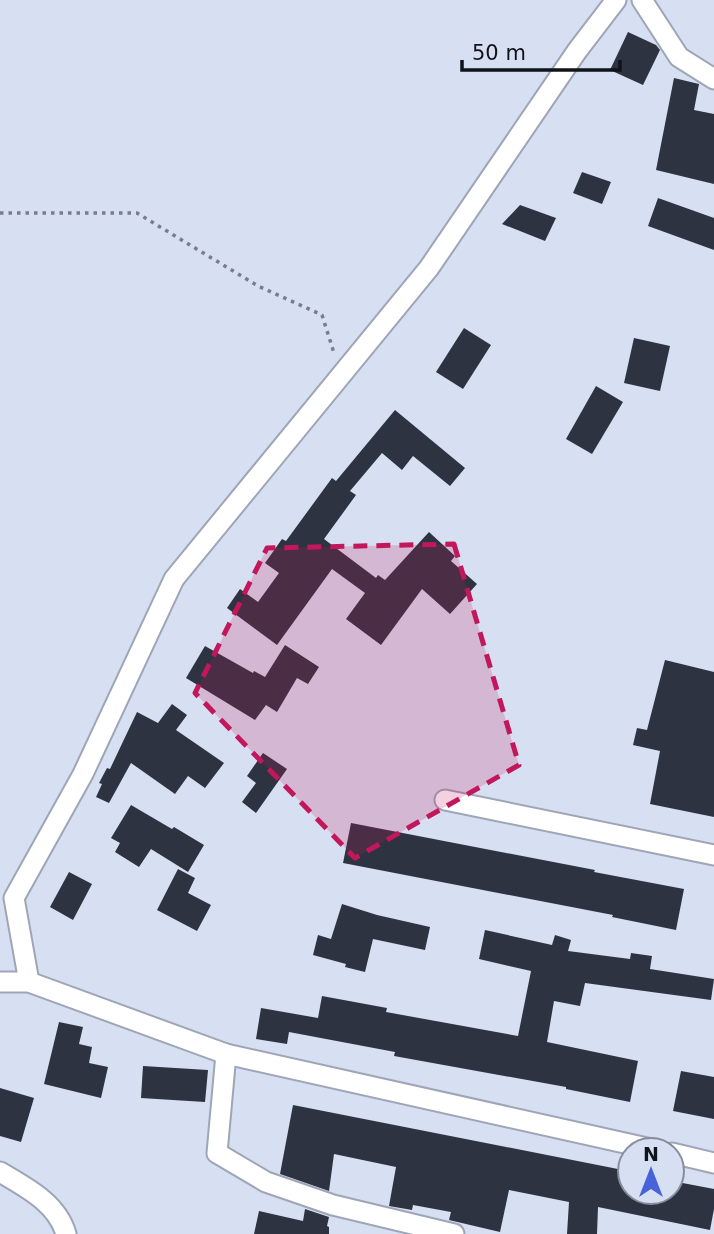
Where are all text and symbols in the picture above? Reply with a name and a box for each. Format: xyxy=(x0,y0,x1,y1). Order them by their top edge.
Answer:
scale bar xyxy=(462,28,620,72)
text: 50 m xyxy=(472,41,526,65)
north arrow xyxy=(616,1136,686,1206)
text: N xyxy=(643,1143,659,1165)

